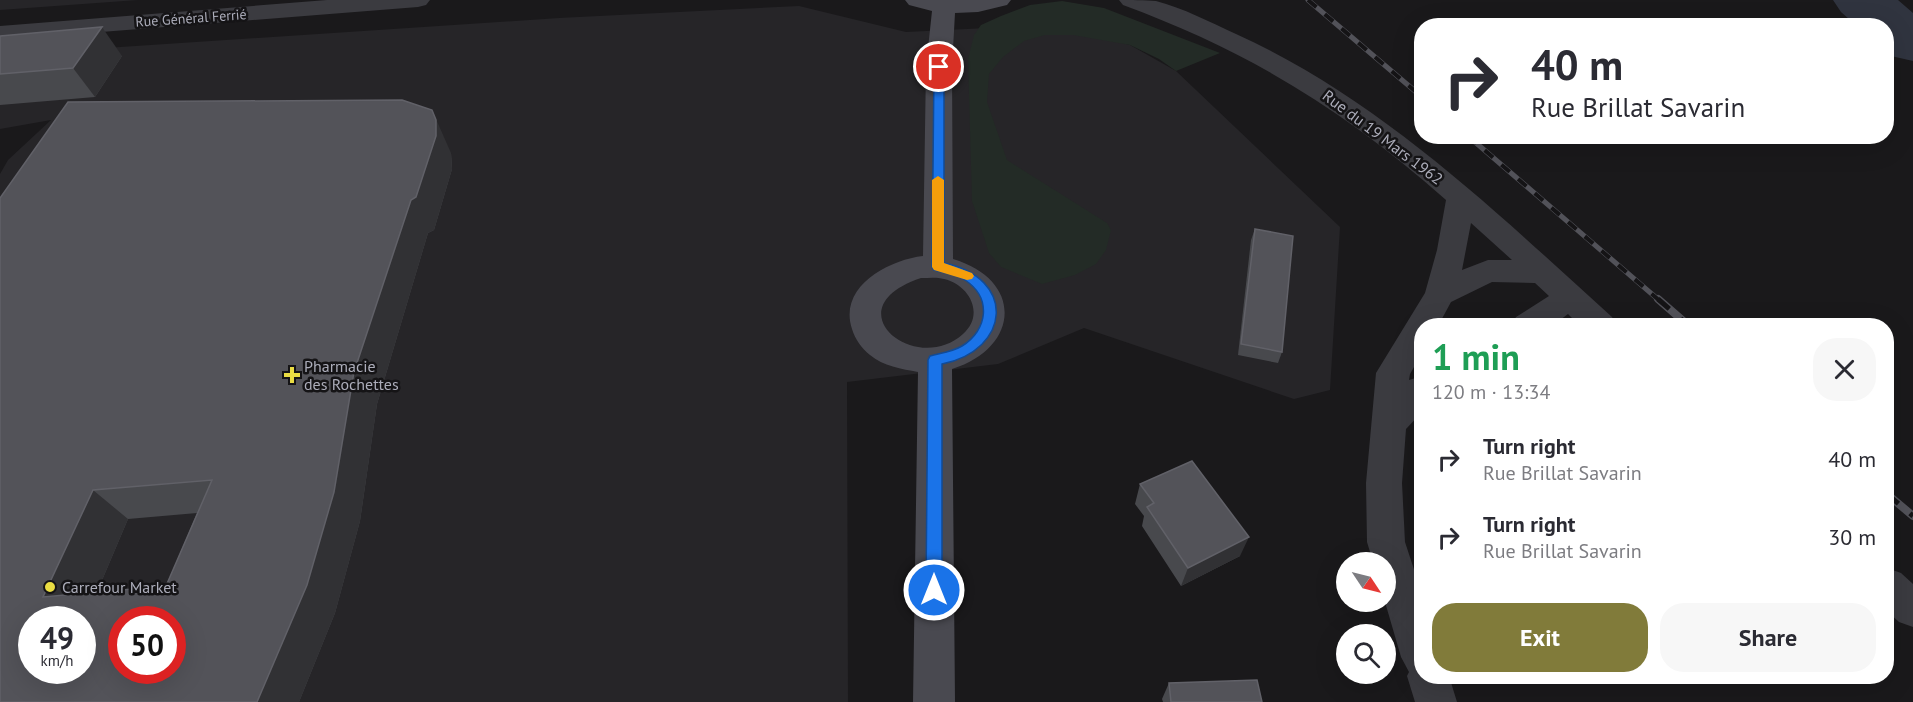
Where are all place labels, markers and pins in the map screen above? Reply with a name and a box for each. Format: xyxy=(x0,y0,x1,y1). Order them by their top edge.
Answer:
pin xyxy=(913,41,964,92)
place label: Pharmacie des Rochettes xyxy=(304,356,399,394)
marker: Pharmacie des Rochettes xyxy=(285,368,299,382)
place label: Carrefour Market xyxy=(62,577,177,597)
marker: Carrefour Market xyxy=(43,580,57,594)

